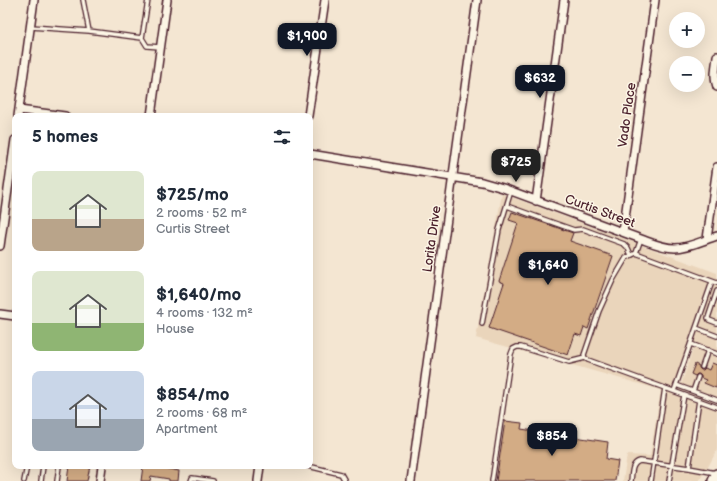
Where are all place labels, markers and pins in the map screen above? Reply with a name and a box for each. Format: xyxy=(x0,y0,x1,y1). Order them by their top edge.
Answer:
pin: $1,900 xyxy=(274,23,340,57)
pin: $632 xyxy=(516,65,564,99)
pin: $725 xyxy=(492,149,540,183)
pin: $1,640 xyxy=(515,252,581,286)
pin: $854 xyxy=(528,423,576,457)

